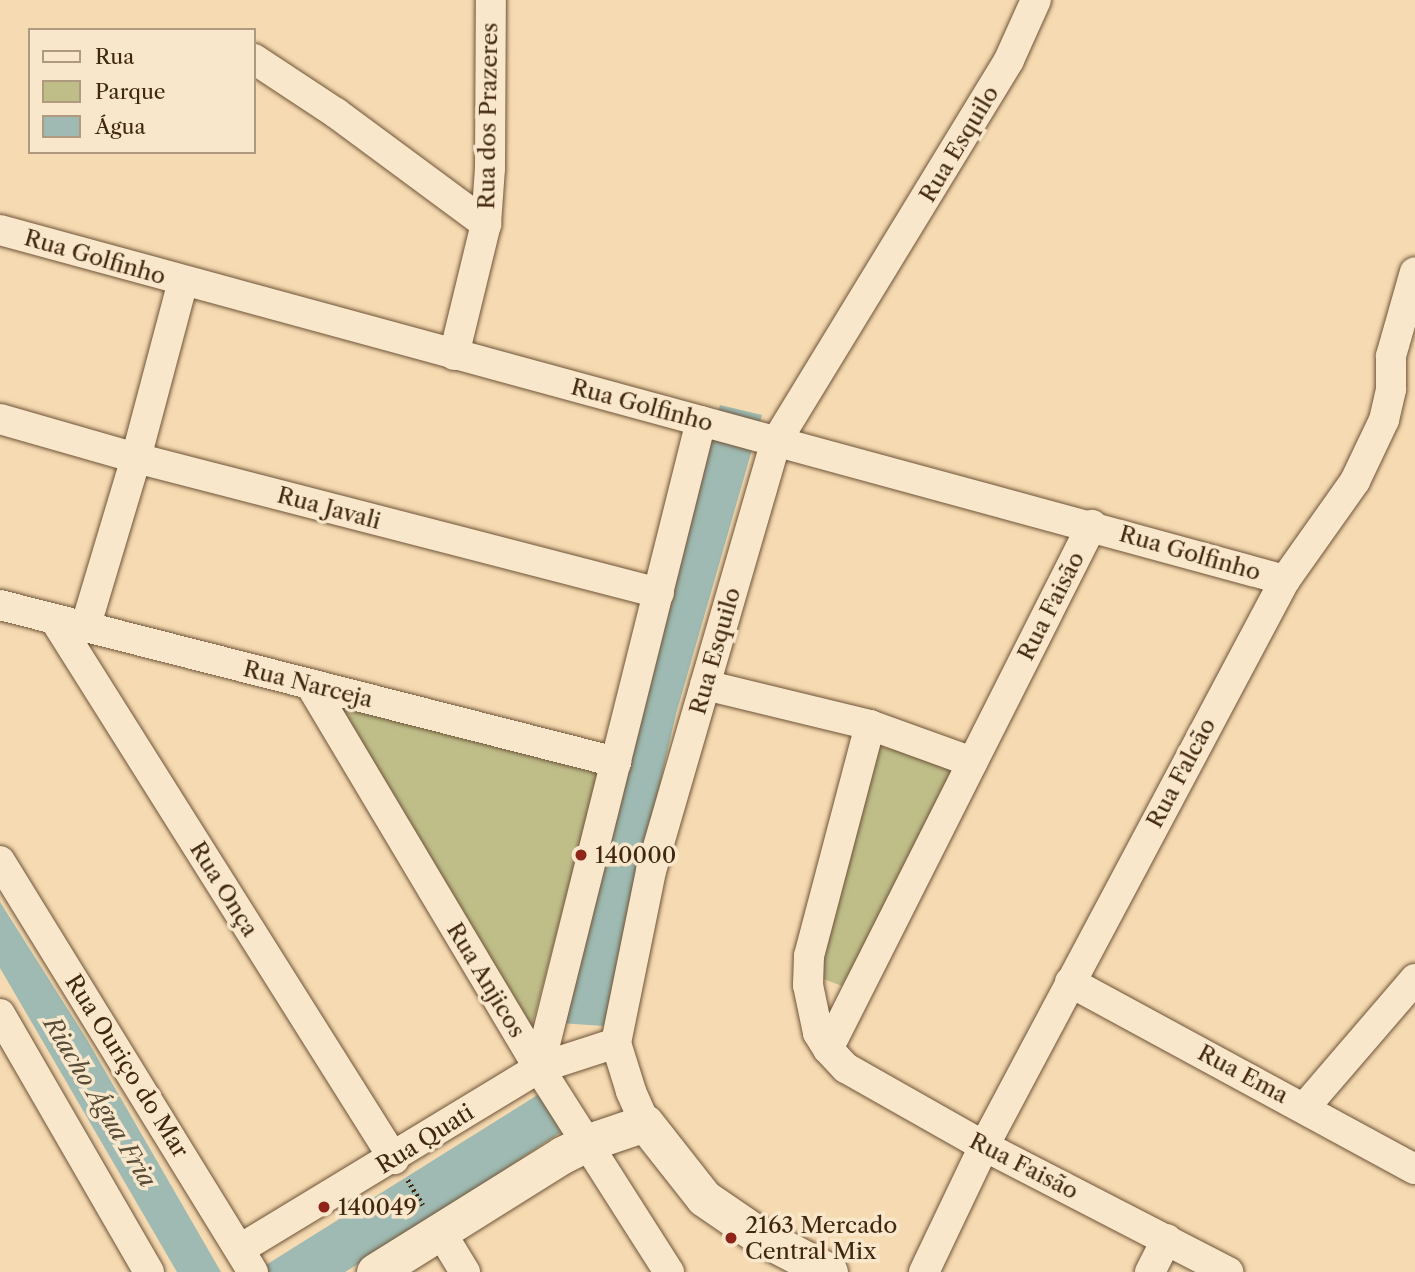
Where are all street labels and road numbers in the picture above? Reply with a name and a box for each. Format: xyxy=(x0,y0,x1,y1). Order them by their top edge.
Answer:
street label: Rua dos Prazeres xyxy=(473,22,503,210)
street label: Rua Esquilo xyxy=(913,81,1005,207)
street label: Rua Golfinho xyxy=(21,224,169,290)
street label: Rua Golfinho xyxy=(568,373,716,437)
street label: Rua Javali xyxy=(274,481,384,535)
street label: Rua Golfinho xyxy=(1116,520,1264,586)
street label: Rua Faisão xyxy=(1012,547,1090,665)
street label: Rua Esquilo xyxy=(684,584,746,718)
street label: Rua Narceja xyxy=(240,655,376,713)
street label: Rua Falcão xyxy=(1140,713,1222,833)
street label: Rua Onça xyxy=(184,836,264,942)
street label: Rua Anjicos xyxy=(441,917,531,1043)
street label: Rua Ouriço do Mar xyxy=(59,969,195,1163)
street label: Rua Ema xyxy=(1193,1039,1293,1109)
street label: Rua Quati xyxy=(371,1098,479,1180)
street label: Rua Faisão xyxy=(965,1127,1083,1205)

